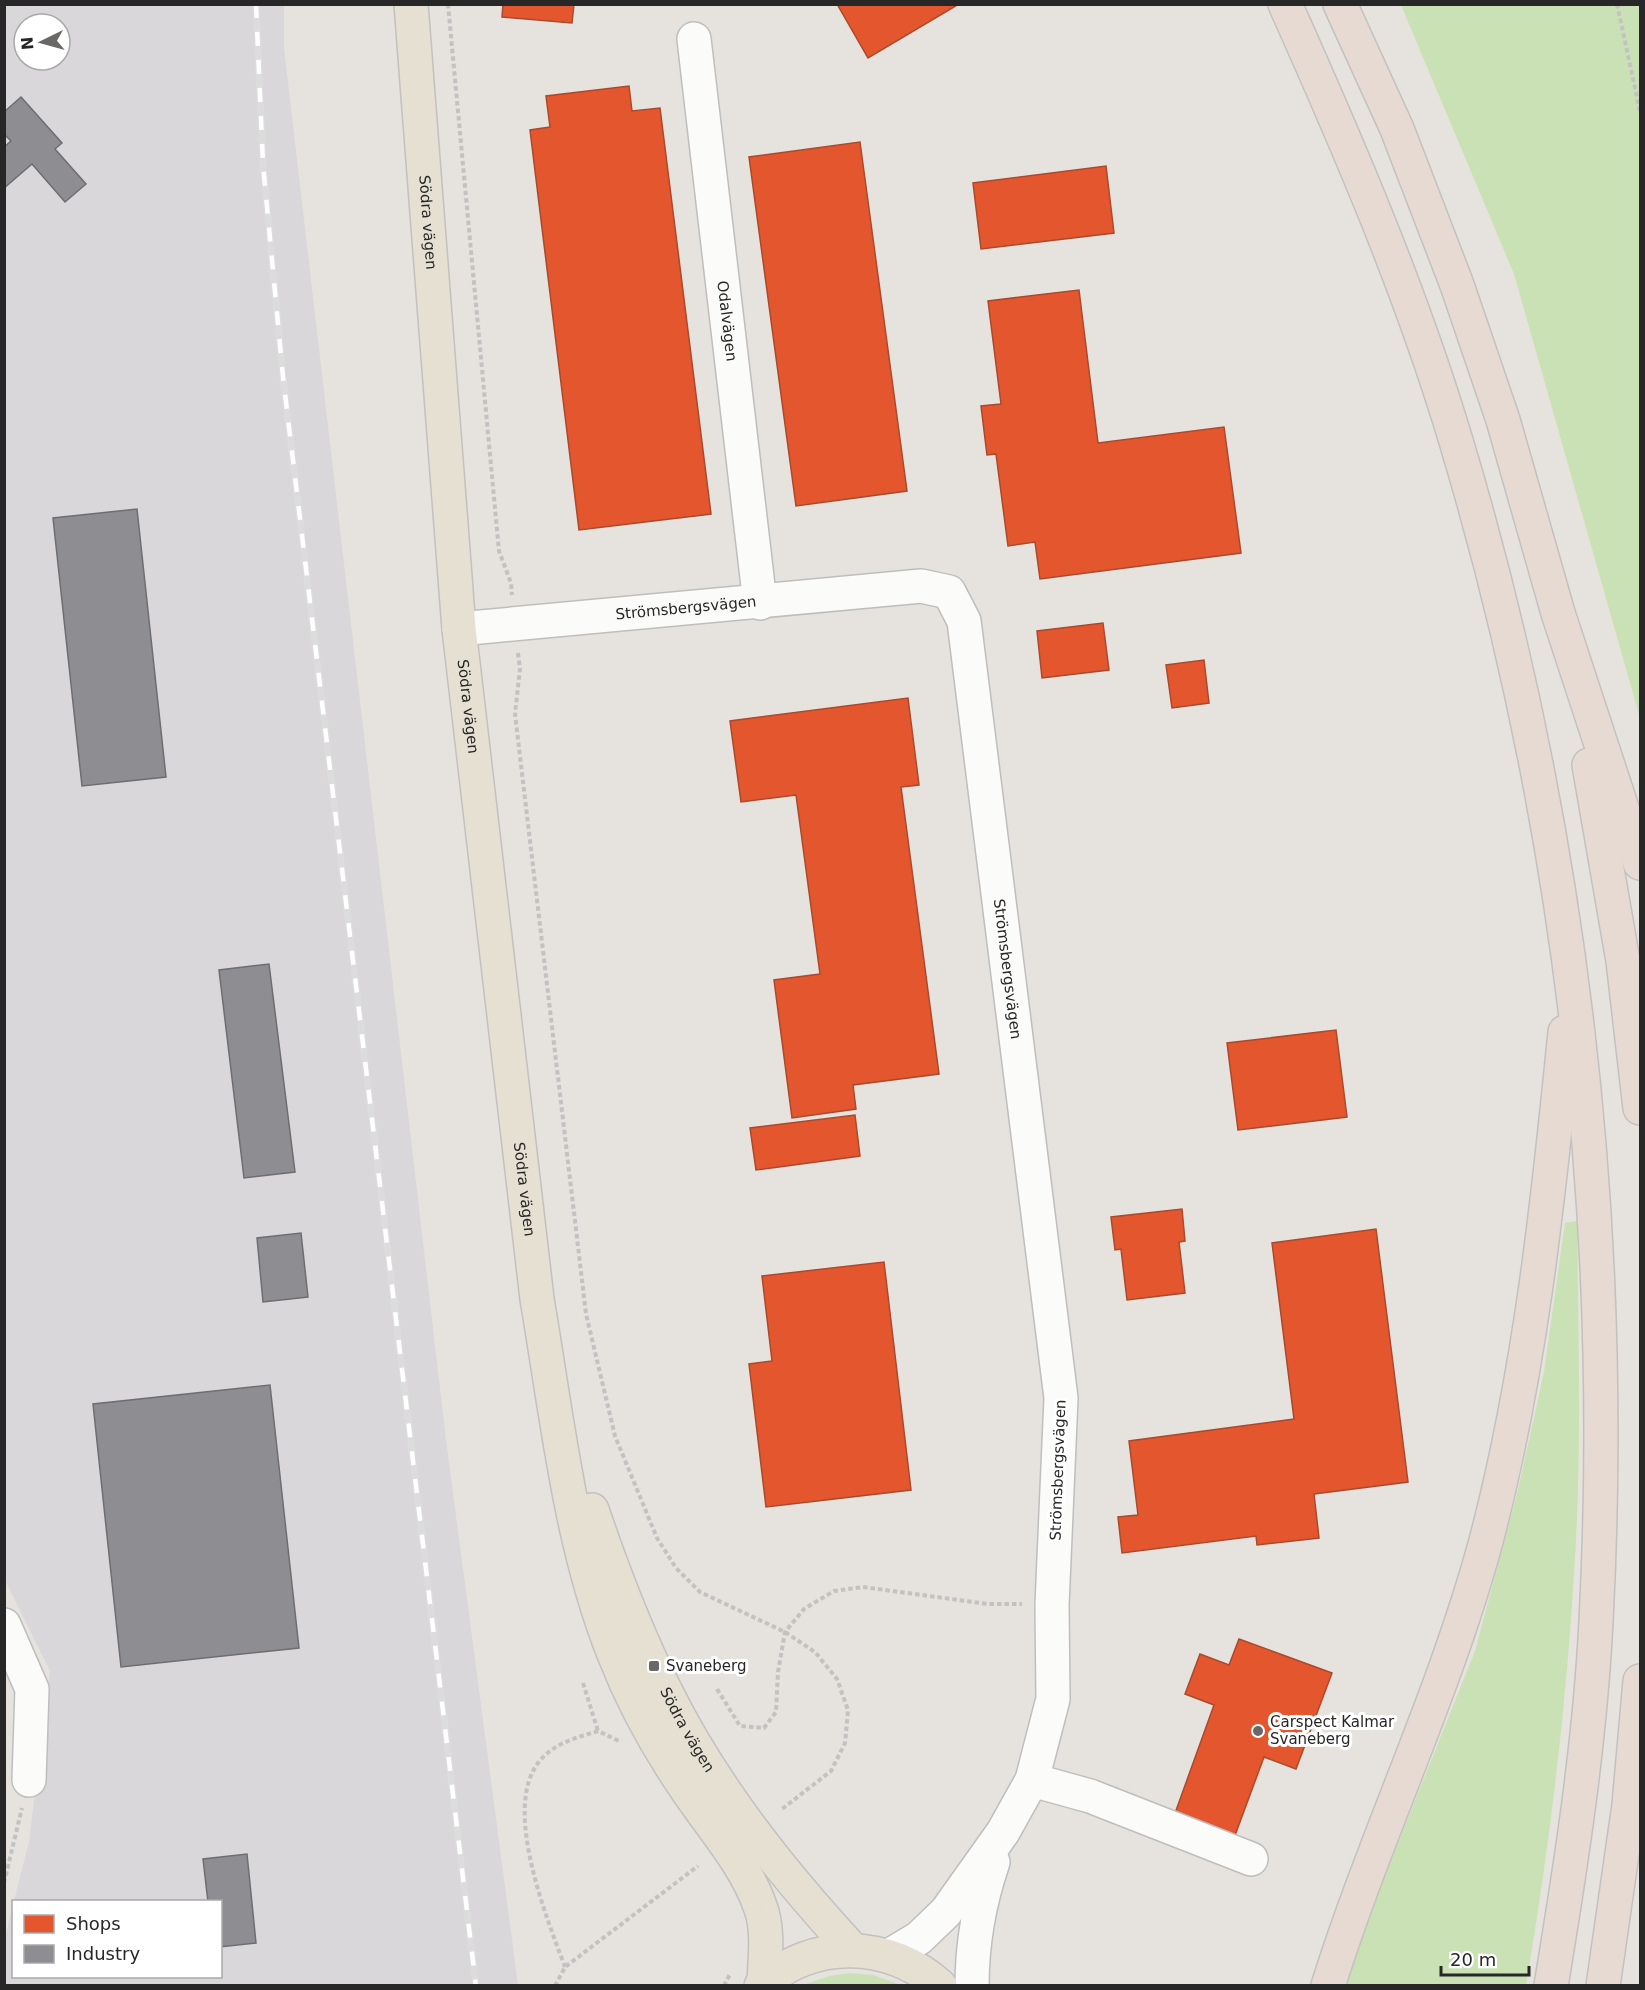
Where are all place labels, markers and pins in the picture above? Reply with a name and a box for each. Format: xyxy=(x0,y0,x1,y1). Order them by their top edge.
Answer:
place label: Svaneberg xyxy=(666,1657,747,1675)
marker: Svaneberg xyxy=(647,1659,661,1673)
place label: Carspect Kalmar Svaneberg xyxy=(1270,1713,1395,1748)
marker: Carspect Kalmar Svaneberg xyxy=(1251,1724,1265,1738)

